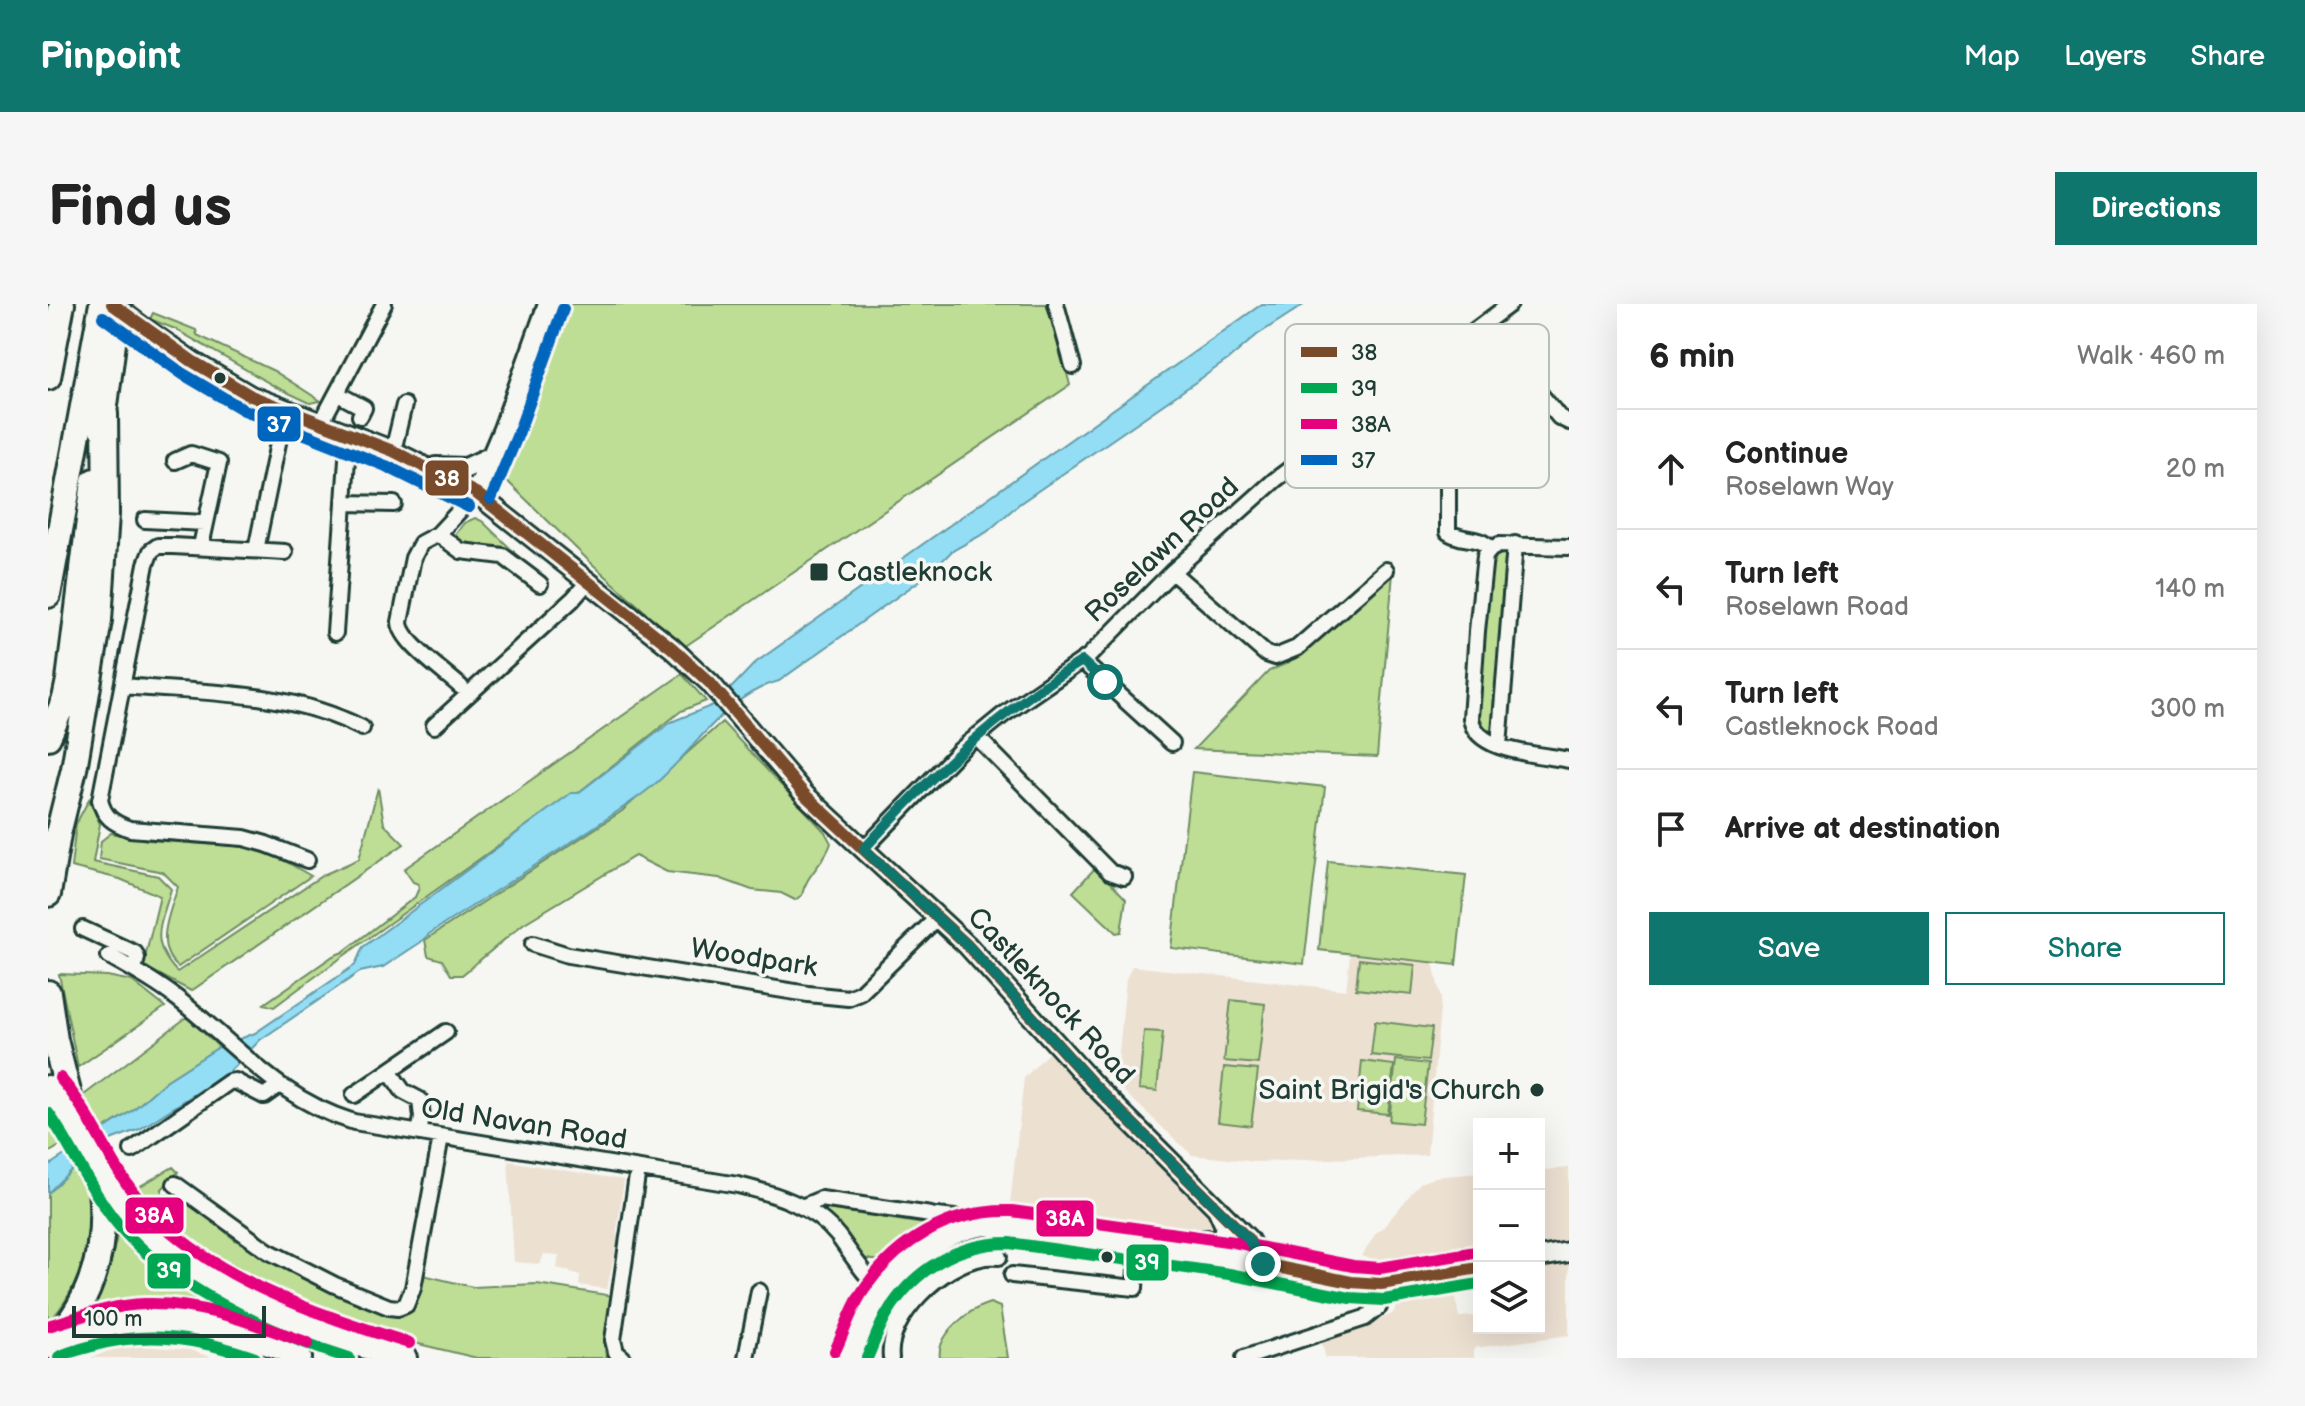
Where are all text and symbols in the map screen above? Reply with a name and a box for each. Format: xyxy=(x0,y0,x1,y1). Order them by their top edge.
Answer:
text: Pinpoint xyxy=(40,34,181,79)
text: Map xyxy=(1964,40,2020,73)
text: Layers xyxy=(2064,40,2147,73)
text: Share xyxy=(2191,40,2265,73)
button: Directions xyxy=(2055,172,2257,245)
text: Find us xyxy=(48,175,232,242)
legend xyxy=(1285,324,1549,488)
text: 6 min xyxy=(1649,336,1735,377)
text: 38 xyxy=(1351,340,1377,367)
text: Walk · 460 m xyxy=(2077,341,2225,372)
unlabelled marker xyxy=(212,370,228,386)
text: 39 xyxy=(1351,376,1377,403)
line badge: 37 xyxy=(256,405,302,443)
text: 37 xyxy=(267,412,292,439)
text: 38A xyxy=(1351,412,1391,439)
text: Continue xyxy=(1725,436,1848,472)
icon: ahead xyxy=(1649,447,1693,491)
text: 37 xyxy=(1351,448,1376,475)
text: 20 m xyxy=(2166,454,2225,485)
line badge: 38 xyxy=(424,459,470,497)
text: 38 xyxy=(434,466,460,493)
street label: Roselawn Road xyxy=(1078,470,1246,630)
text: Roselawn Way xyxy=(1725,472,1894,503)
place label: Castleknock xyxy=(837,556,992,589)
text: Turn left xyxy=(1725,556,1839,592)
marker: Castleknock xyxy=(808,561,830,583)
icon: left xyxy=(1649,567,1693,611)
text: 140 m xyxy=(2155,574,2225,605)
text: Roselawn Road xyxy=(1725,592,1909,623)
route start xyxy=(1087,664,1123,700)
text: Turn left xyxy=(1725,676,1839,712)
icon: left xyxy=(1649,687,1693,731)
text: 300 m xyxy=(2150,694,2225,725)
text: Castleknock Road xyxy=(1725,712,1939,743)
icon: arrive xyxy=(1649,807,1693,851)
text: Arrive at destination xyxy=(1725,811,2001,847)
street label: Castleknock Road xyxy=(960,901,1142,1091)
button: Save xyxy=(1649,912,1929,985)
button: Share xyxy=(1945,912,2225,985)
street label: Woodpark xyxy=(688,932,820,984)
place label: Saint Brigid's Church xyxy=(1259,1074,1521,1107)
marker: Saint Brigid's Church xyxy=(1528,1081,1546,1099)
street label: Old Navan Road xyxy=(419,1091,629,1157)
map controls xyxy=(1473,1118,1545,1334)
button: + xyxy=(1473,1118,1545,1190)
button: − xyxy=(1473,1190,1545,1262)
line badge: 38A xyxy=(124,1196,185,1235)
line badge: 38A xyxy=(1035,1199,1095,1238)
text: 38A xyxy=(134,1203,174,1230)
text: 38A xyxy=(1045,1206,1085,1233)
line badge: 39 xyxy=(1125,1243,1170,1282)
route end xyxy=(1245,1246,1281,1282)
unlabelled marker xyxy=(1099,1249,1115,1265)
text: 39 xyxy=(1134,1250,1160,1277)
line badge: 39 xyxy=(146,1252,192,1290)
text: 39 xyxy=(156,1258,182,1285)
button: layers xyxy=(1473,1262,1545,1334)
scale bar xyxy=(72,1302,266,1338)
text: 100 m xyxy=(84,1306,143,1333)

